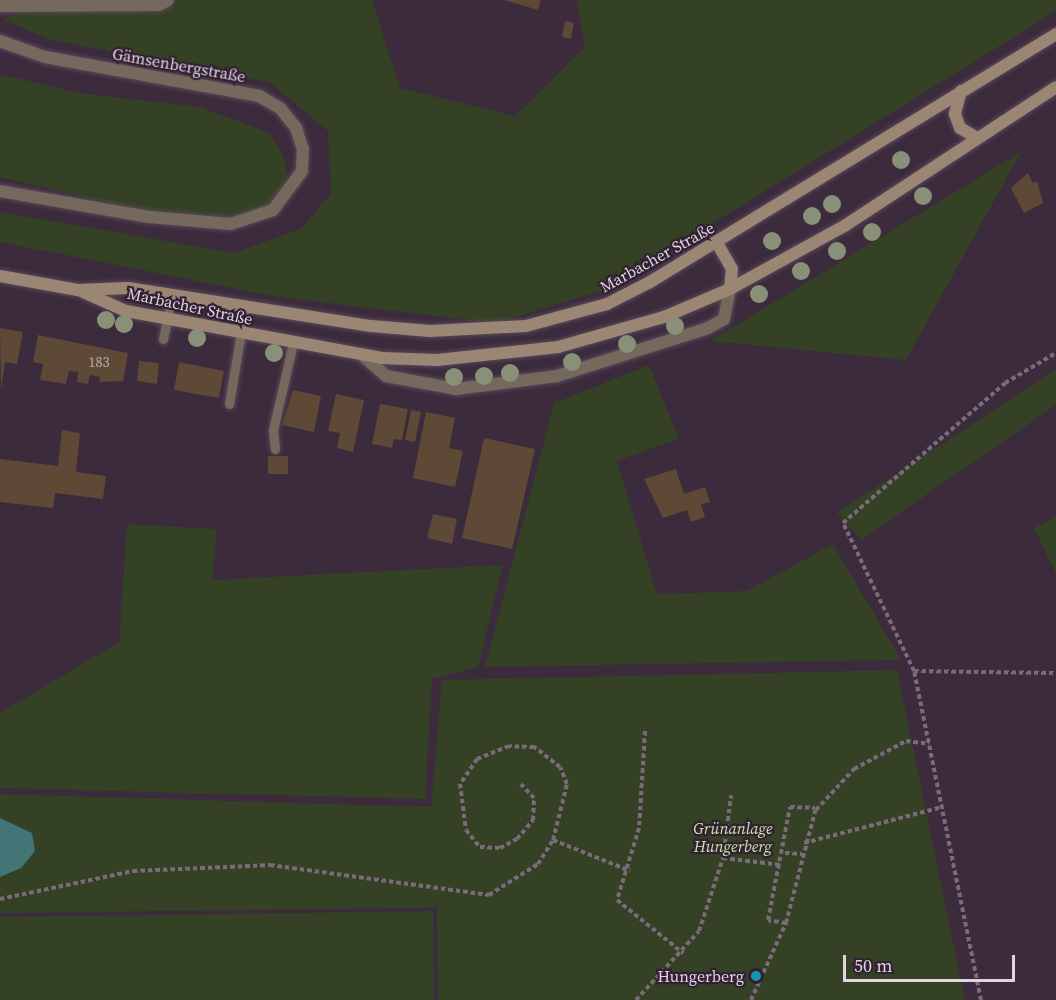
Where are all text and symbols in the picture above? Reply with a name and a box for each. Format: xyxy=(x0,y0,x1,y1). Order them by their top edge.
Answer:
street label: Gämsenbergstraße xyxy=(111,44,247,86)
street label: Marbacher Straße xyxy=(597,218,717,296)
street label: Marbacher Straße xyxy=(126,283,254,329)
house number: 183 xyxy=(89,354,109,370)
park label: Grünanlage Hungerberg xyxy=(693,818,773,856)
scale bar xyxy=(846,943,1018,981)
text: 50 m xyxy=(854,953,892,978)
place label: Hungerberg xyxy=(658,966,744,986)
marker: Hungerberg xyxy=(749,969,763,983)

